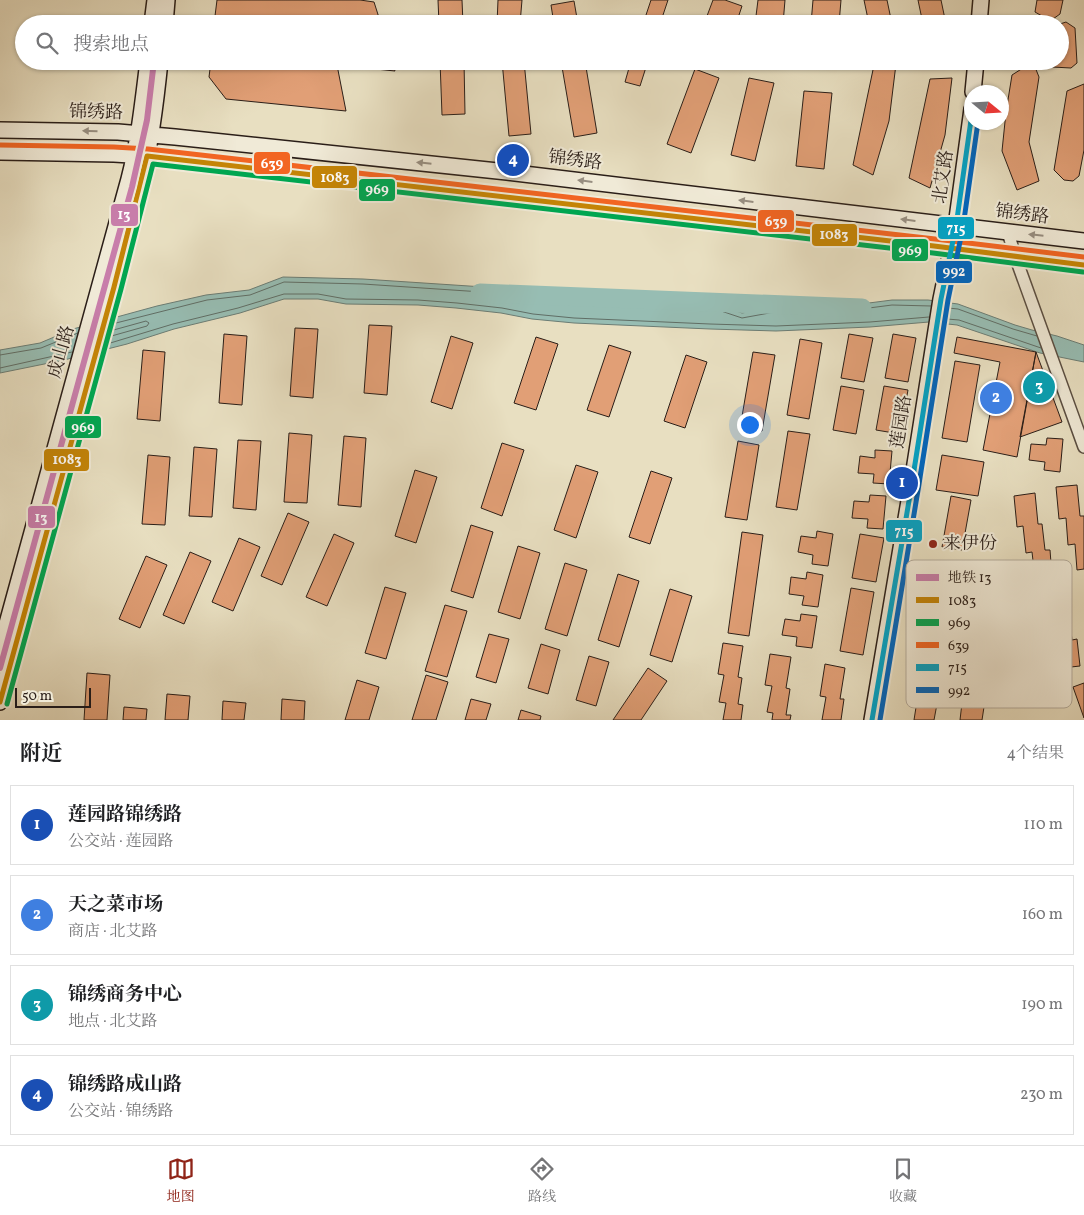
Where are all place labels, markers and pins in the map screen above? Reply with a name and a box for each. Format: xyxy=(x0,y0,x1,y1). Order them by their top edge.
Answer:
pin: 4 xyxy=(497,141,529,179)
pin: 3 xyxy=(1023,368,1055,406)
pin: 2 xyxy=(980,379,1012,417)
pin: 1 xyxy=(886,464,918,502)
place label: 来伊份 xyxy=(943,532,997,557)
marker: 来伊份 xyxy=(927,538,939,550)

